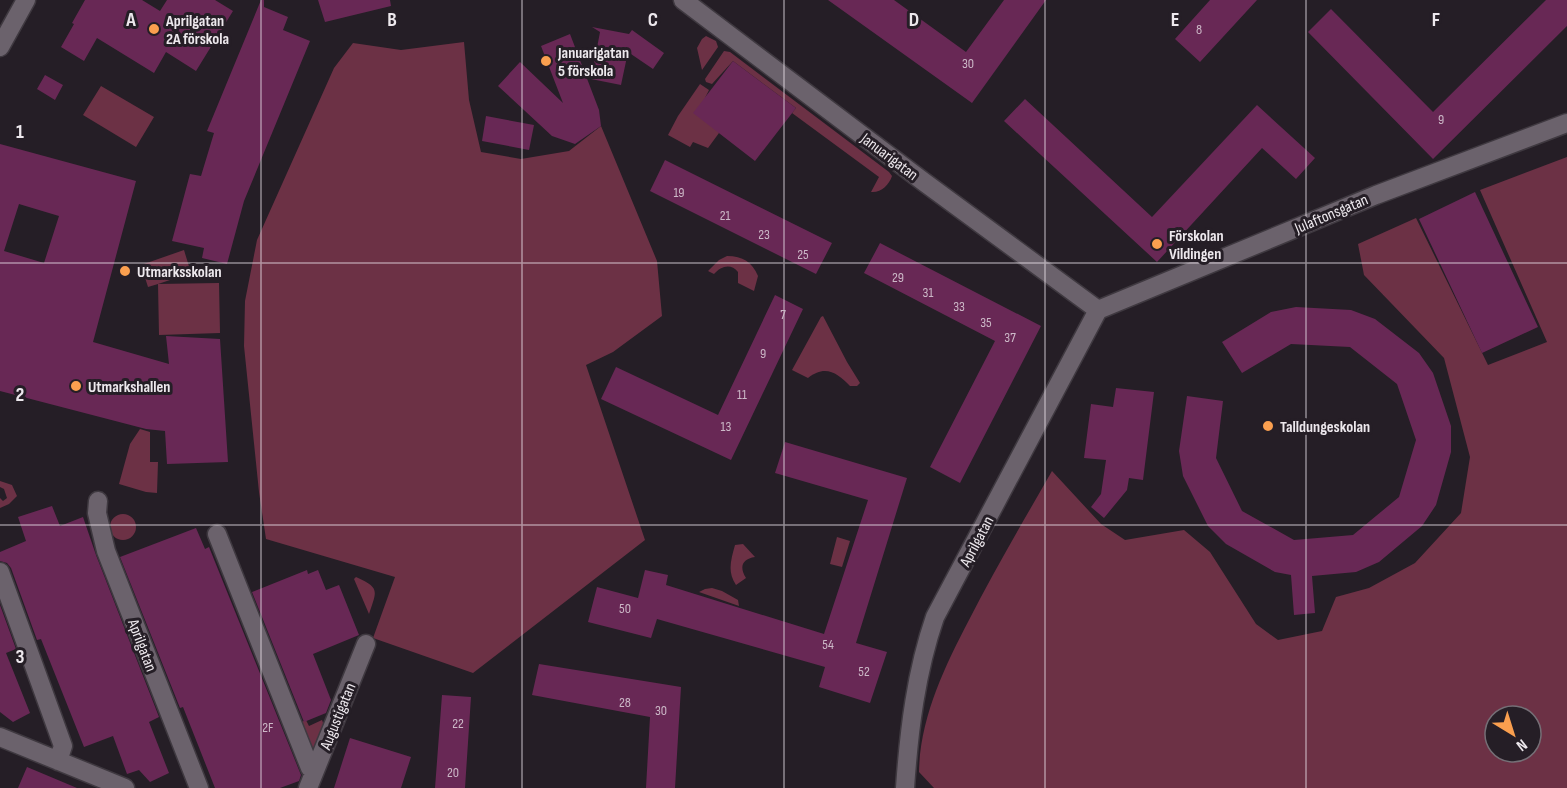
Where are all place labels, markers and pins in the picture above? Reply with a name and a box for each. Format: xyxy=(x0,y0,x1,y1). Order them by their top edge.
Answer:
place label: Aprilgatan 2A förskola xyxy=(165,12,229,49)
marker: Aprilgatan 2A förskola xyxy=(147,22,161,36)
place label: Januarigatan 5 förskola xyxy=(557,44,629,81)
marker: Januarigatan 5 förskola xyxy=(539,54,553,68)
place label: Förskolan Vildingen xyxy=(1169,227,1224,264)
marker: Förskolan Vildingen xyxy=(1150,237,1164,251)
place label: Utmarksskolan xyxy=(137,263,222,282)
marker: Utmarksskolan xyxy=(118,264,132,278)
place label: Utmarkshallen xyxy=(88,378,170,397)
marker: Utmarkshallen xyxy=(69,379,83,393)
place label: Talldungeskolan xyxy=(1280,418,1370,437)
marker: Talldungeskolan xyxy=(1261,419,1275,433)

